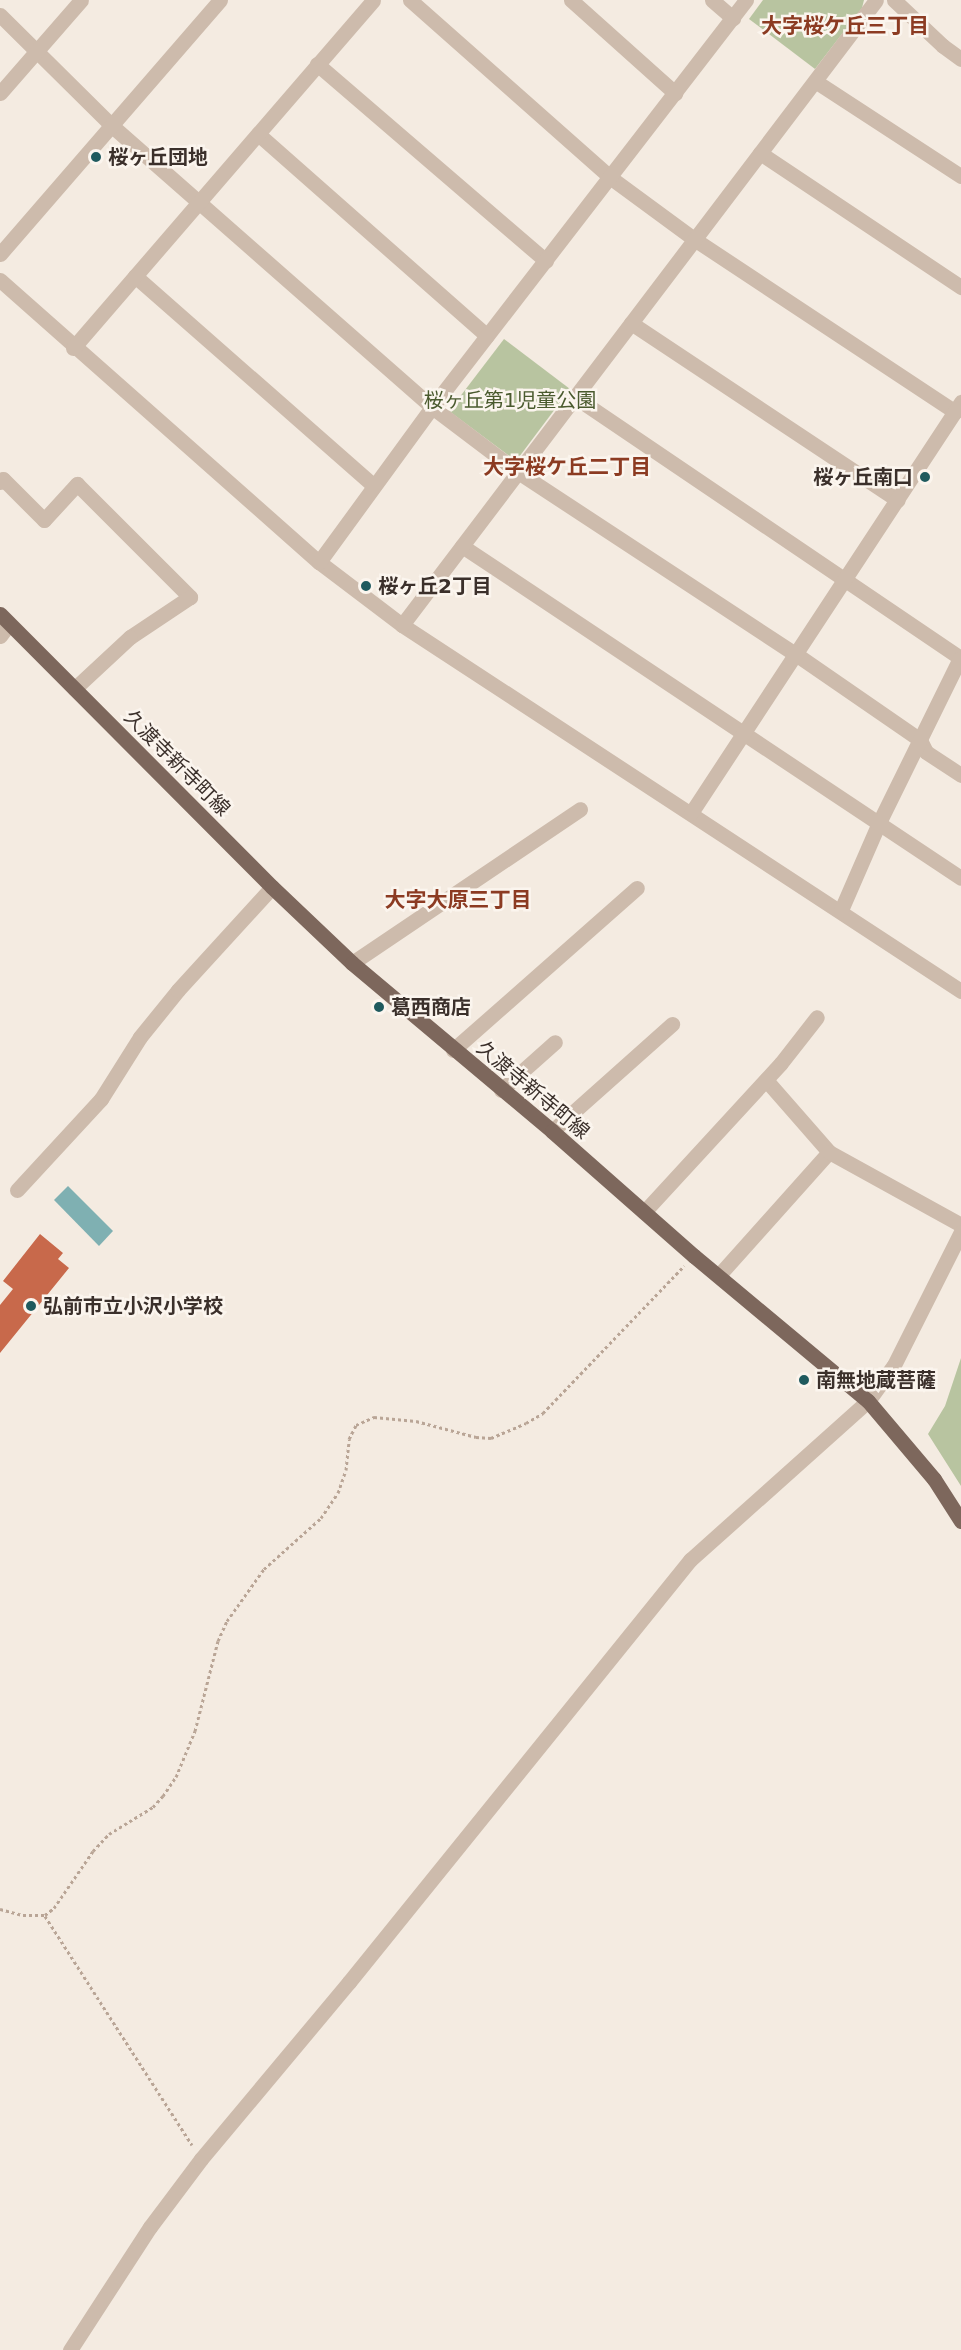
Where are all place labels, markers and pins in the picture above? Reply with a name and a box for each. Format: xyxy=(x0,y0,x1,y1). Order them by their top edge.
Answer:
place label: 桜ヶ丘団地 xyxy=(108,145,208,169)
marker: 桜ヶ丘団地 xyxy=(89,150,103,164)
place label: 桜ヶ丘南口 xyxy=(813,465,913,489)
marker: 桜ヶ丘南口 xyxy=(918,470,932,484)
place label: 桜ヶ丘2丁目 xyxy=(378,574,492,598)
marker: 桜ヶ丘2丁目 xyxy=(359,579,373,593)
place label: 葛西商店 xyxy=(391,995,471,1019)
marker: 葛西商店 xyxy=(372,1000,386,1014)
place label: 弘前市立小沢小学校 xyxy=(43,1294,223,1318)
marker: 弘前市立小沢小学校 xyxy=(24,1299,38,1313)
place label: 南無地蔵菩薩 xyxy=(816,1368,936,1392)
marker: 南無地蔵菩薩 xyxy=(797,1373,811,1387)

